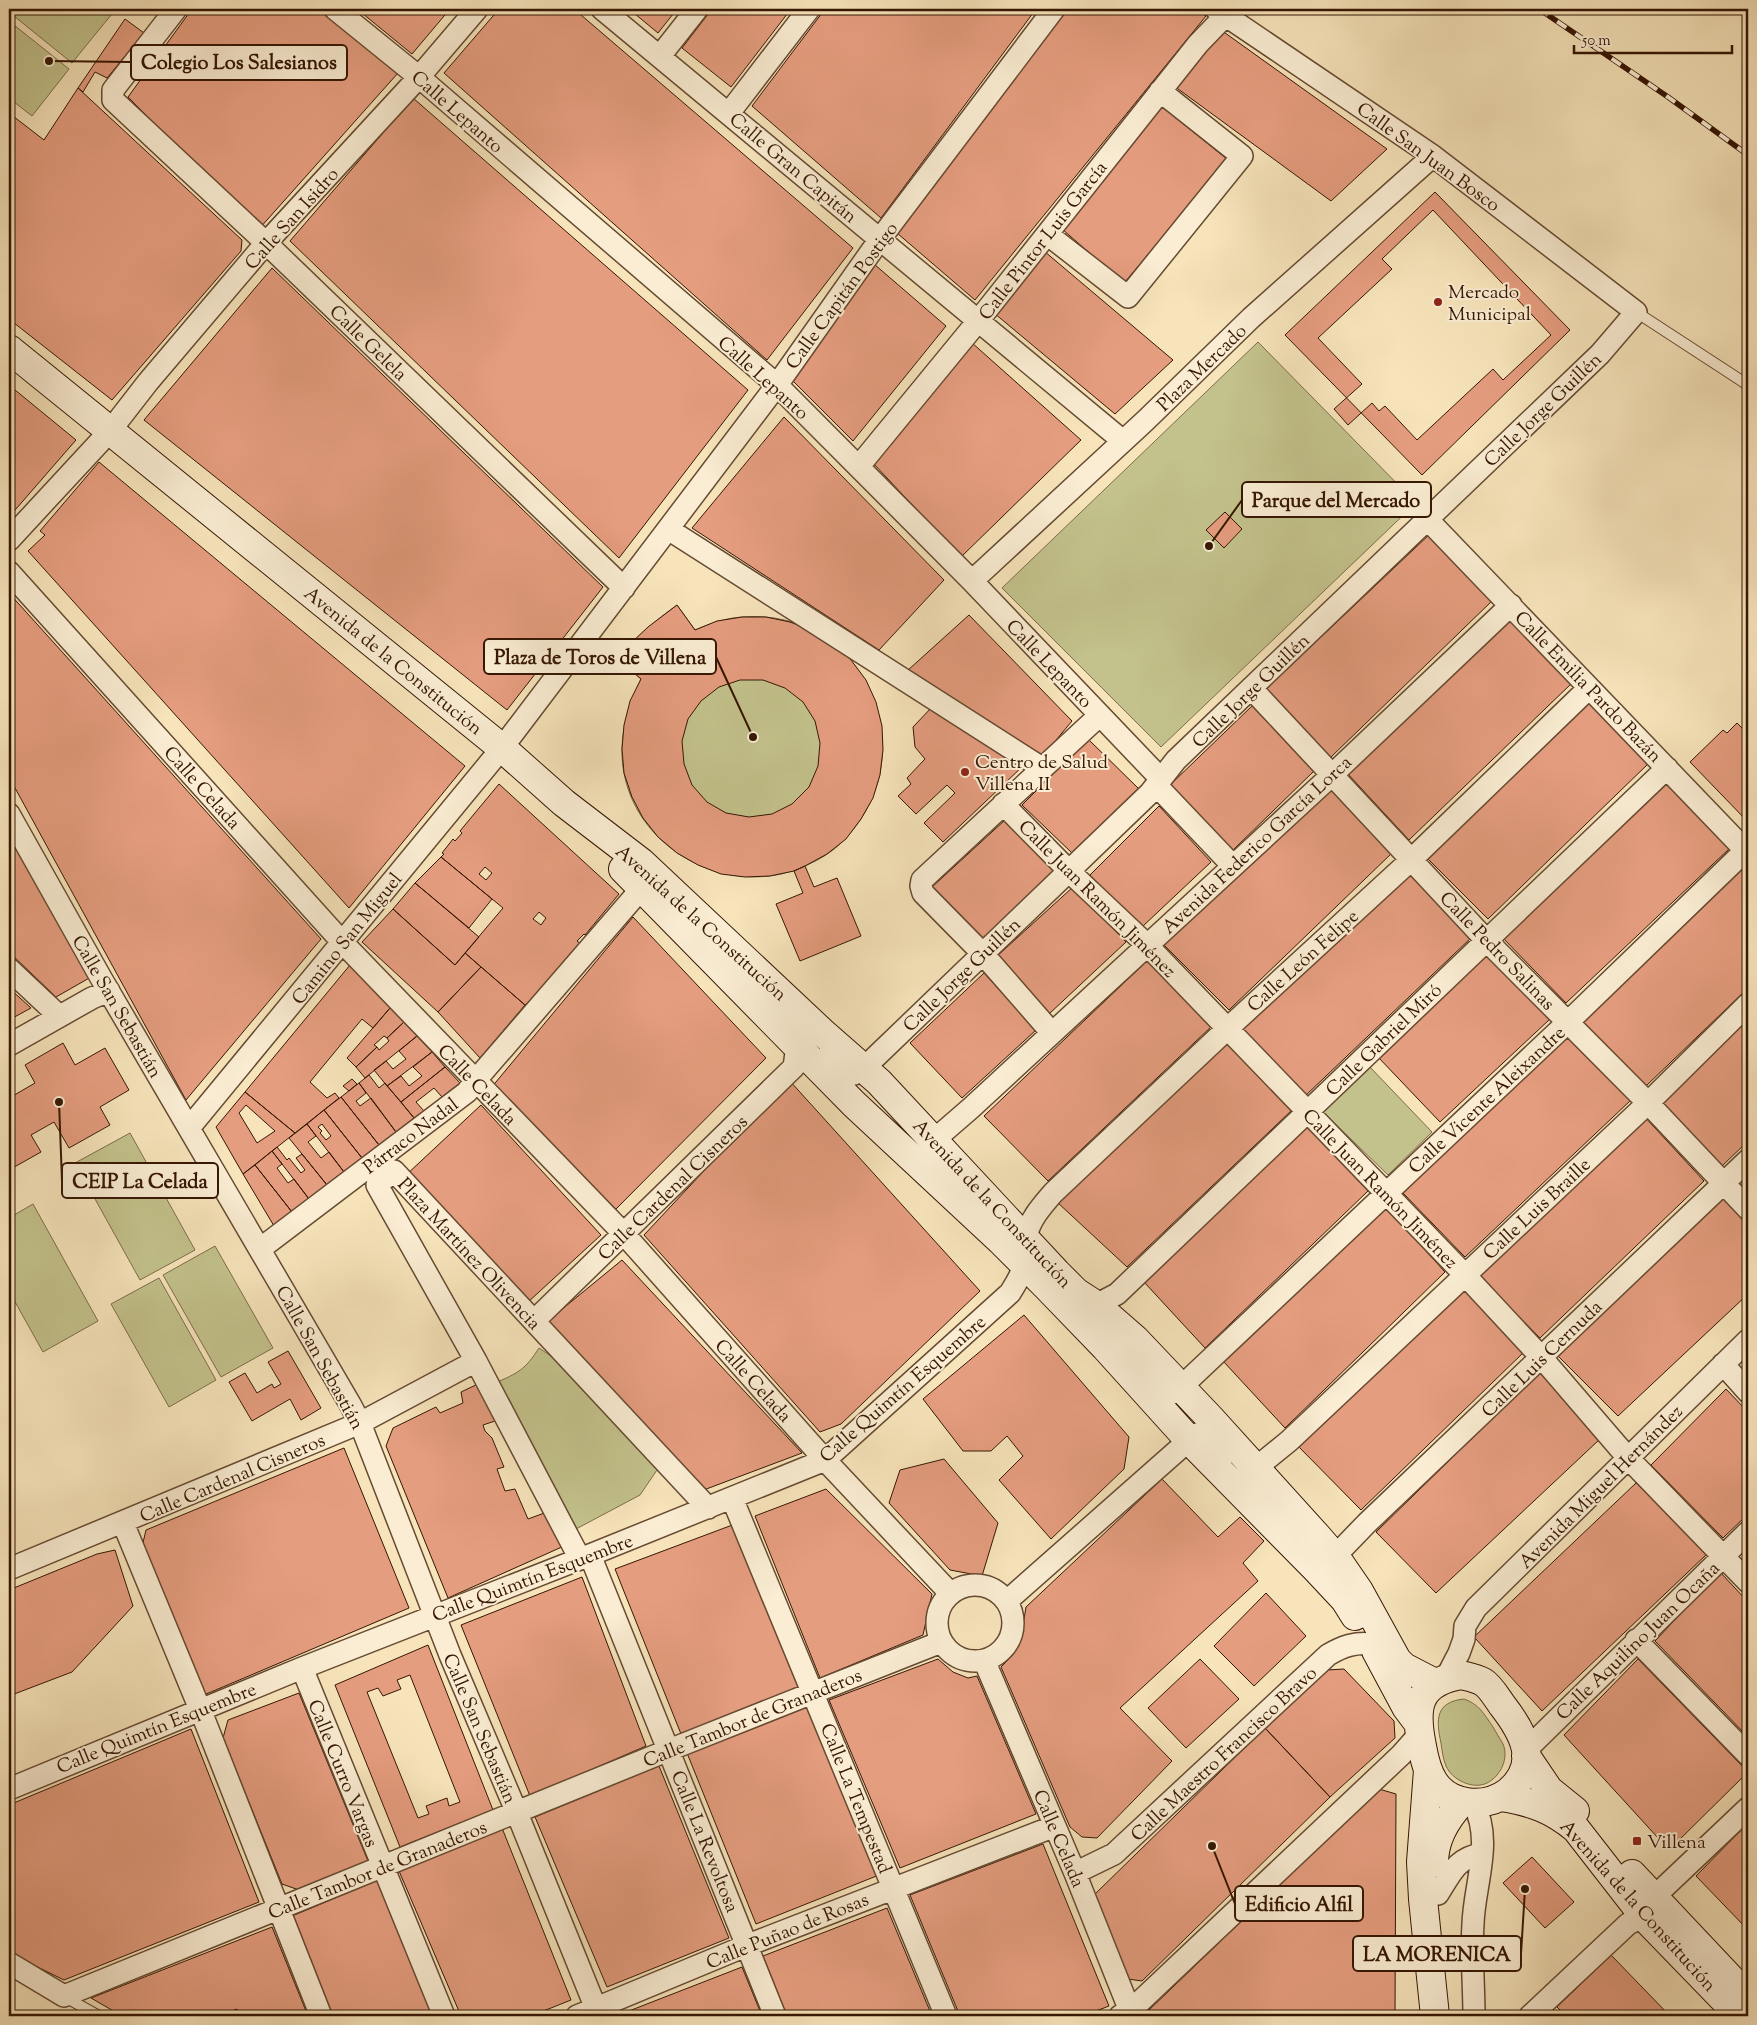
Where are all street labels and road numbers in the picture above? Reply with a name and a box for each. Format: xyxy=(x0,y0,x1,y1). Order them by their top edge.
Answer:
street label: Calle Lepanto xyxy=(404,65,508,161)
street label: Calle San Juan Bosco xyxy=(1350,97,1505,219)
street label: Calle Gran Capitán xyxy=(723,107,862,231)
street label: Calle Pintor Luis García xyxy=(973,156,1115,327)
street label: Calle San Isidro xyxy=(239,163,346,277)
street label: Calle Capitán Postigo xyxy=(780,217,906,376)
street label: Calle Gelela xyxy=(322,300,413,388)
street label: Plaza Mercado xyxy=(1152,319,1254,419)
street label: Calle Lepanto xyxy=(711,331,814,427)
street label: Calle Jorge Guillén xyxy=(1479,347,1609,474)
street label: Avenida de la Constitución xyxy=(297,581,488,743)
street label: Calle Emilia Pardo Bazán xyxy=(1507,606,1667,770)
street label: Calle Lepanto xyxy=(999,614,1098,715)
street label: Calle Jorge Guillén xyxy=(1187,628,1317,755)
street label: Calle Celada xyxy=(156,741,246,837)
street label: Avenida Federico García Lorca xyxy=(1157,750,1359,941)
street label: Calle Juan Ramón Jiménez xyxy=(1011,815,1181,985)
street label: Avenida de la Constitución xyxy=(608,839,792,1008)
street label: Camino San Miguel xyxy=(286,868,410,1011)
street label: Calle Pedro Salinas xyxy=(1432,886,1560,1017)
street label: Calle León Felipe xyxy=(1242,904,1366,1019)
street label: Calle Jorge Guillén xyxy=(898,912,1028,1039)
street label: Calle San Sebastián xyxy=(64,931,168,1084)
street label: Calle Gabriel Miró xyxy=(1321,978,1449,1103)
street label: Calle Vicente Aleixandre xyxy=(1403,1021,1572,1181)
street label: Calle Celada xyxy=(430,1039,522,1133)
street label: Párraco Nadal xyxy=(358,1092,465,1182)
street label: Calle Juan Ramón Jiménez xyxy=(1295,1104,1463,1276)
street label: Calle Cardenal Cisneros xyxy=(593,1110,755,1268)
street label: Avenida de la Constitución xyxy=(905,1114,1077,1295)
street label: Calle Luis Braille xyxy=(1478,1152,1598,1267)
street label: Plaza Martínez Olivencia xyxy=(390,1172,546,1337)
street label: Calle San Sebastián xyxy=(268,1281,370,1435)
street label: Calle Luis Cernuda xyxy=(1476,1295,1609,1425)
street label: Calle Quimtín Esquembre xyxy=(814,1310,993,1470)
street label: Calle Celada xyxy=(707,1334,797,1430)
street label: Avenida Miguel Hernández xyxy=(1514,1400,1690,1576)
street label: Calle Cardenal Cisneros xyxy=(136,1428,330,1531)
street label: Calle Quimtín Esquembre xyxy=(429,1528,637,1630)
street label: Calle Aquilino Juan Ocaña xyxy=(1551,1556,1727,1727)
street label: Calle San Sebastián xyxy=(435,1650,523,1808)
street label: Calle Maestro Francisco Bravo xyxy=(1125,1661,1324,1849)
street label: Calle Tambor de Granaderos xyxy=(639,1663,866,1776)
street label: Calle Quimtín Esquembre xyxy=(53,1677,261,1782)
street label: Calle Curro Vargas xyxy=(300,1696,384,1852)
street label: Calle La Tempestad xyxy=(812,1720,897,1878)
street label: Calle La Revoltosa xyxy=(663,1767,745,1917)
street label: Calle Celada xyxy=(1025,1786,1091,1892)
street label: Calle Tambor de Granaderos xyxy=(264,1815,491,1928)
street label: Avenida de la Constitución xyxy=(1553,1815,1722,1999)
street label: Calle Puñao de Rosas xyxy=(703,1887,873,1977)

